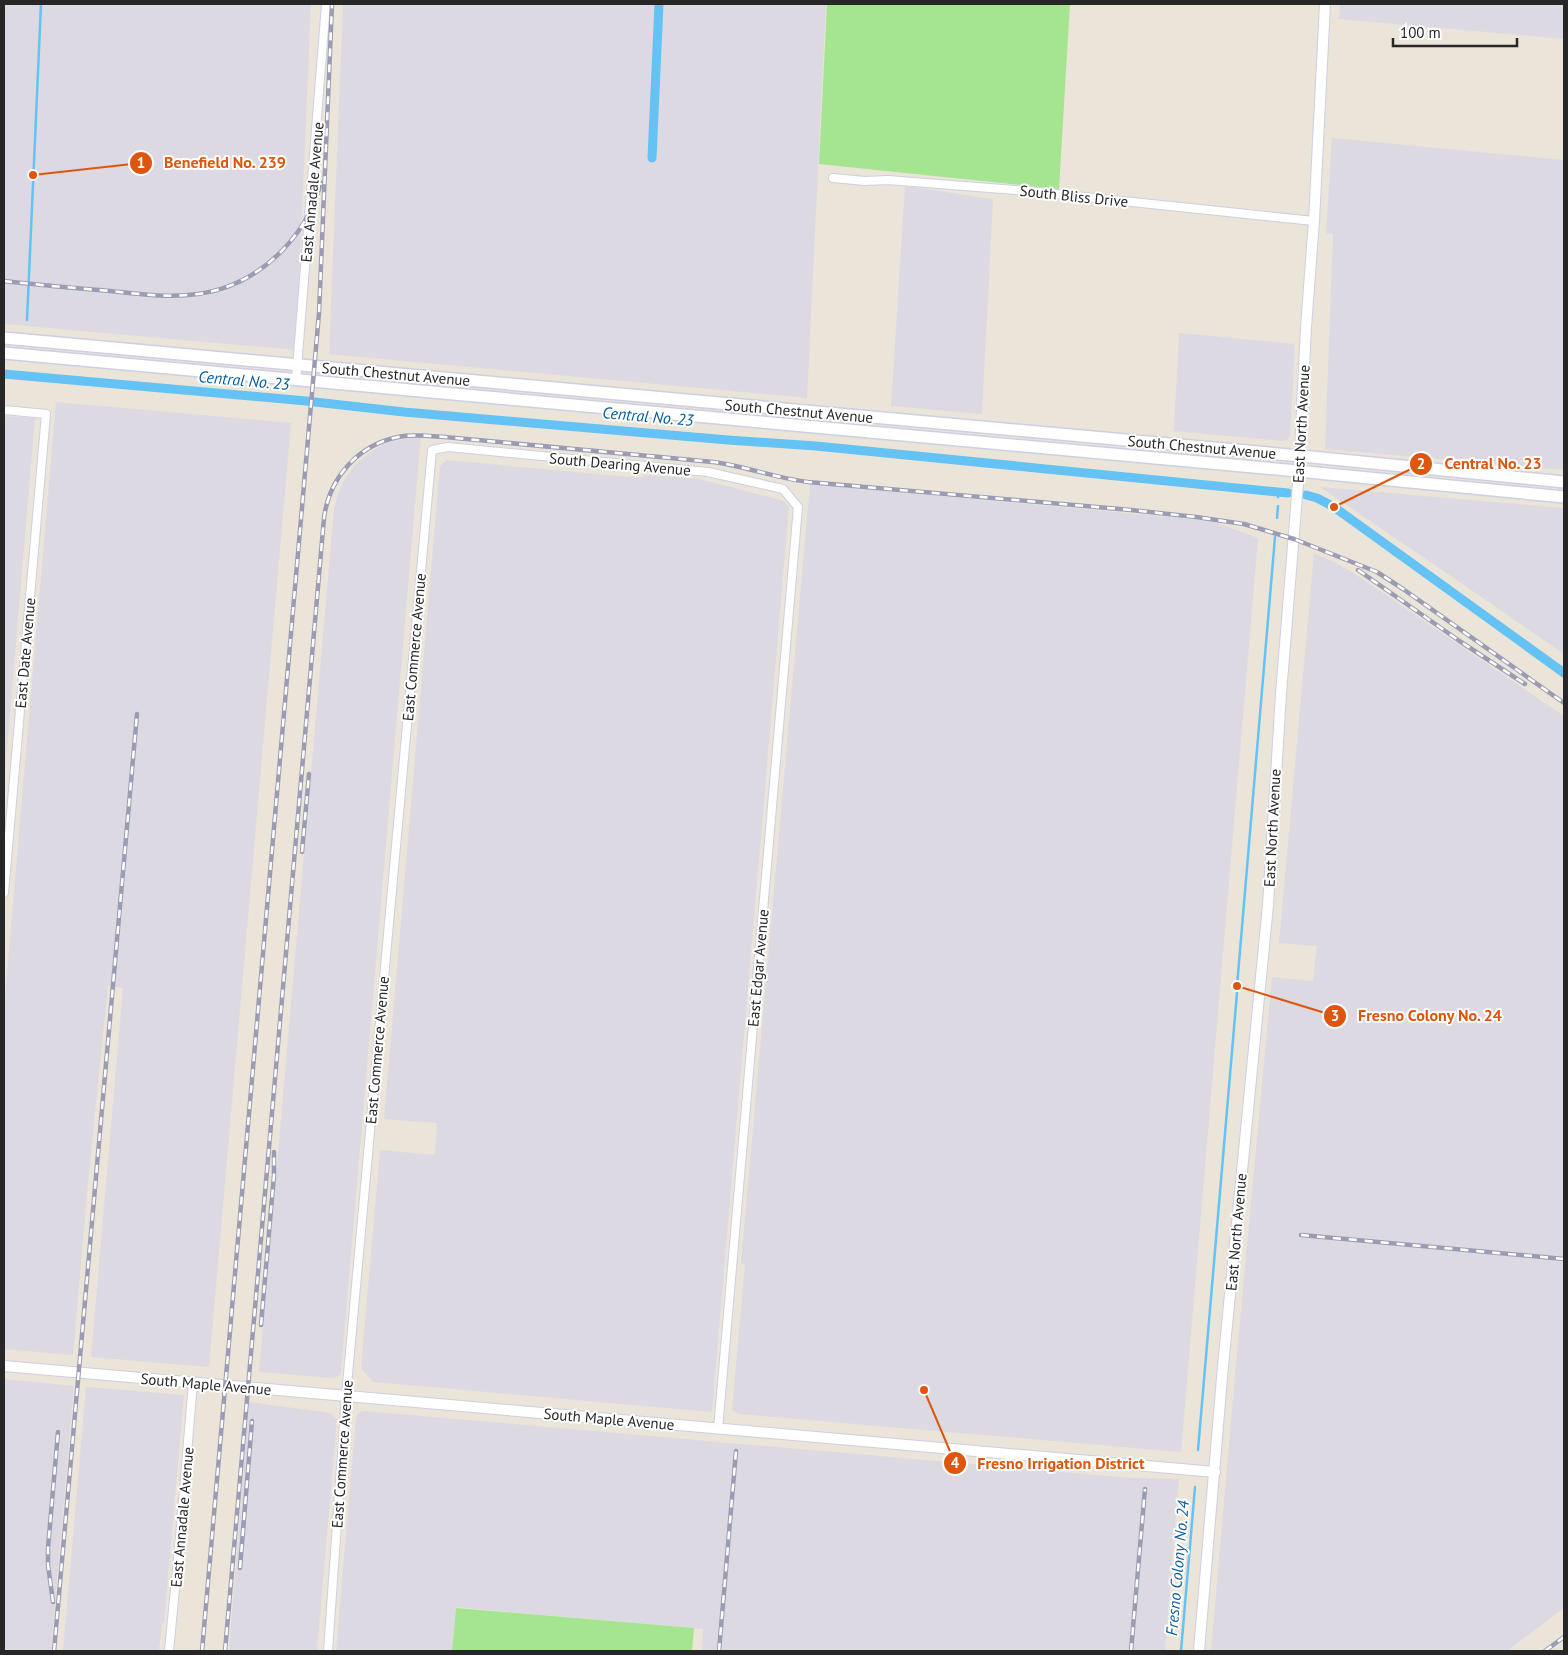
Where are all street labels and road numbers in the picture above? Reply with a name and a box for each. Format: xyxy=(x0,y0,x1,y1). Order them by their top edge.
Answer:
street label: East Annadale Avenue xyxy=(296,121,328,263)
street label: South Bliss Drive xyxy=(1019,181,1129,211)
street label: South Chestnut Avenue xyxy=(321,358,471,390)
street label: East North Avenue xyxy=(1288,364,1314,484)
street label: South Chestnut Avenue xyxy=(724,395,874,427)
street label: South Chestnut Avenue xyxy=(1127,431,1277,463)
street label: South Dearing Avenue xyxy=(548,448,692,480)
street label: East Commerce Avenue xyxy=(398,572,430,722)
street label: East Date Avenue xyxy=(11,597,39,709)
street label: East North Avenue xyxy=(1259,768,1285,888)
street label: East Edgar Avenue xyxy=(743,908,773,1028)
street label: East Commerce Avenue xyxy=(361,975,393,1125)
street label: East North Avenue xyxy=(1221,1172,1251,1292)
street label: South Maple Avenue xyxy=(140,1369,272,1399)
street label: East Commerce Avenue xyxy=(327,1379,357,1529)
street label: South Maple Avenue xyxy=(543,1404,675,1434)
street label: East Annadale Avenue xyxy=(166,1446,198,1588)

